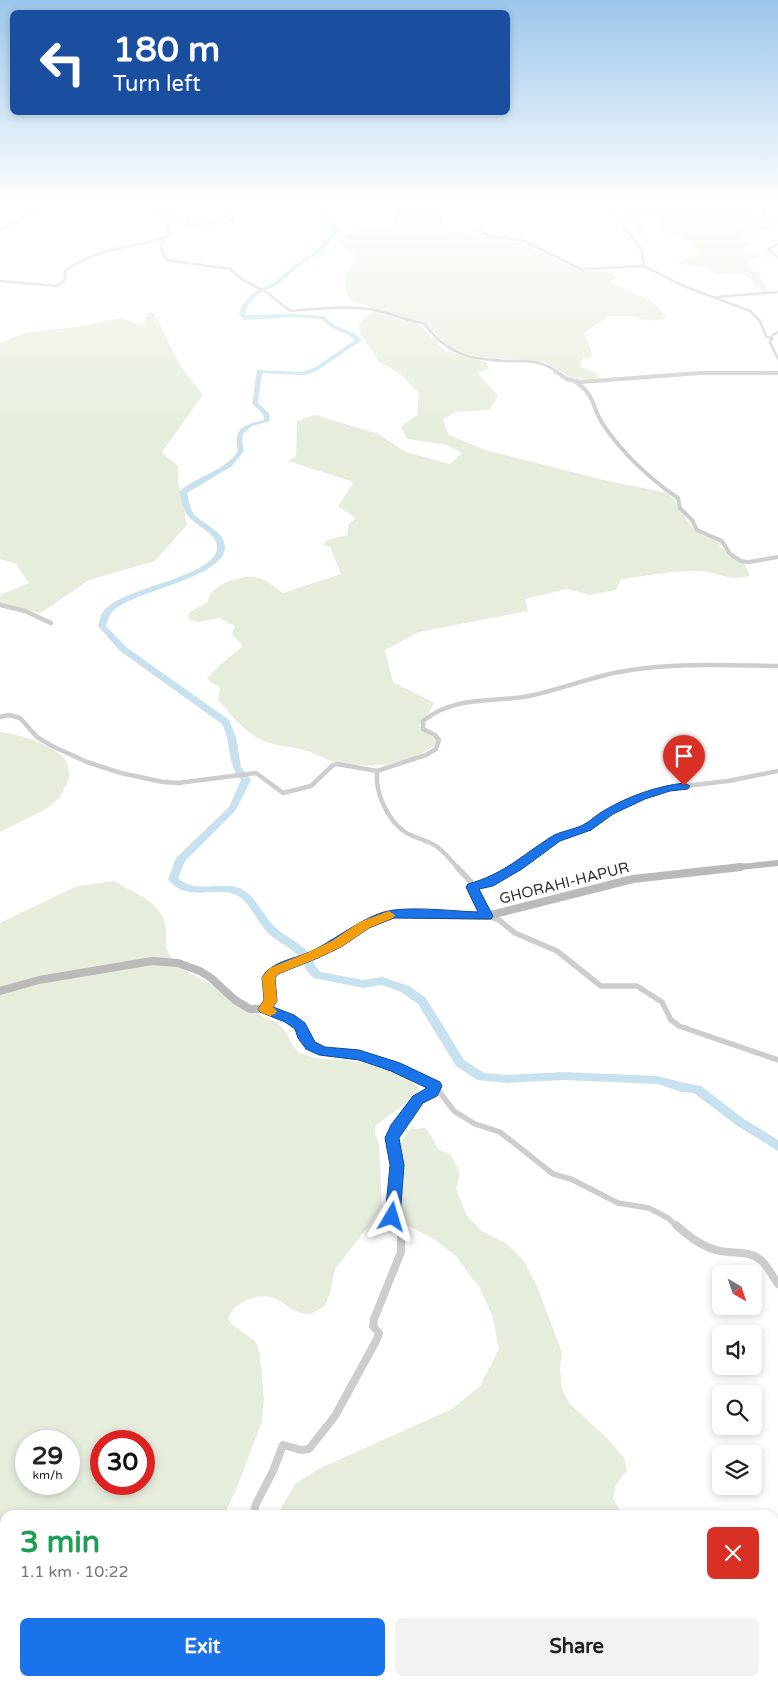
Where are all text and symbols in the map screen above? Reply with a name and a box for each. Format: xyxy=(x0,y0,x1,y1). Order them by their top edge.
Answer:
text: 180 m xyxy=(113,29,220,71)
icon: left xyxy=(30,30,95,95)
text: Turn left xyxy=(113,71,201,97)
pin xyxy=(663,735,705,786)
icon: arrive xyxy=(670,742,698,770)
street label: GHORAHI-HAPUR xyxy=(497,858,631,908)
position arrow xyxy=(365,1190,417,1242)
north arrow xyxy=(712,1265,762,1315)
map controls xyxy=(712,1265,762,1495)
button: sound xyxy=(712,1325,762,1375)
button: search xyxy=(712,1385,762,1435)
speed limit sign: 30 xyxy=(90,1430,155,1495)
text: 29 xyxy=(32,1441,63,1471)
button: layers xyxy=(712,1445,762,1495)
text: km/h xyxy=(32,1468,63,1482)
text: 3 min xyxy=(20,1524,100,1561)
button: close xyxy=(707,1527,759,1579)
text: 1.1 km · 10:22 xyxy=(20,1562,129,1582)
button: Exit xyxy=(20,1618,385,1676)
button: Share xyxy=(395,1618,759,1676)

